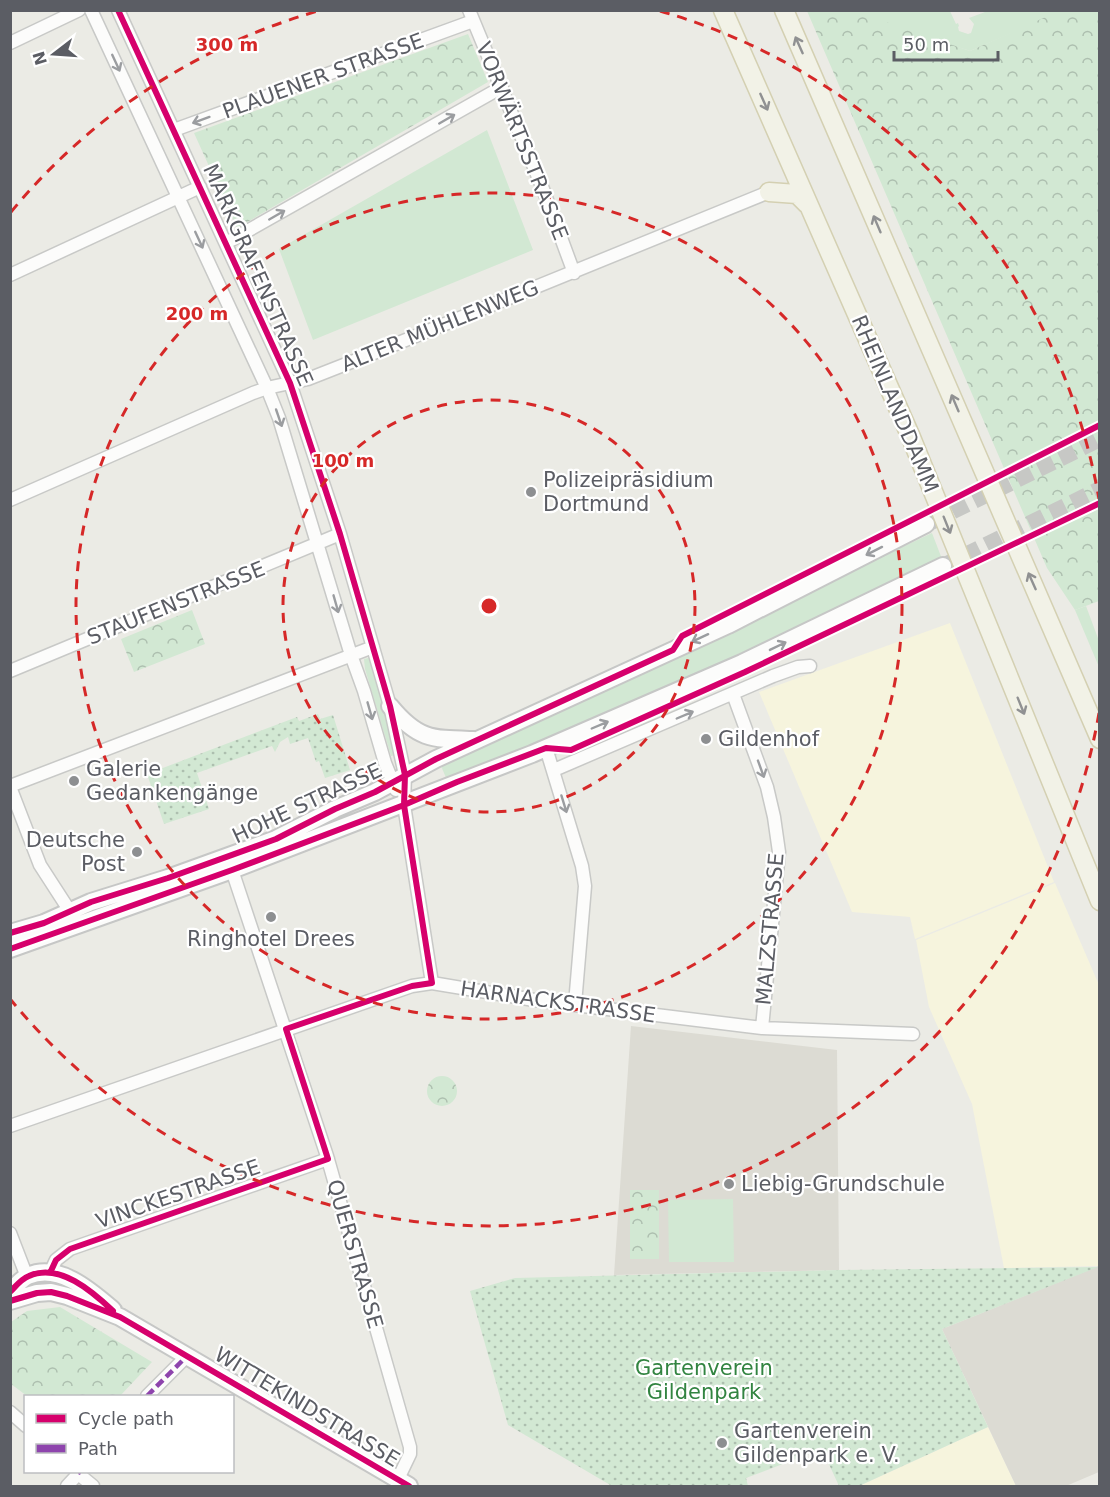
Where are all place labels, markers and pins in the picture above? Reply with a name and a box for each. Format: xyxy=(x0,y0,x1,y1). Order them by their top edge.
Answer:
place label: Polizeipräsidium Dortmund xyxy=(543,468,714,516)
marker: Polizeipräsidium Dortmund xyxy=(524,485,538,499)
centre of rings xyxy=(479,596,499,616)
place label: Gildenhof xyxy=(718,727,820,751)
marker: Gildenhof xyxy=(699,732,713,746)
place label: Galerie Gedankengänge xyxy=(86,757,258,805)
marker: Galerie Gedankengänge xyxy=(67,774,81,788)
place label: Deutsche Post xyxy=(26,828,125,876)
marker: Deutsche Post xyxy=(130,845,144,859)
marker: Ringhotel Drees xyxy=(264,910,278,924)
place label: Ringhotel Drees xyxy=(187,927,355,951)
place label: Liebig-Grundschule xyxy=(741,1172,945,1196)
marker: Liebig-Grundschule xyxy=(722,1177,736,1191)
place label: Gartenverein Gildenpark e. V. xyxy=(734,1419,900,1467)
marker: Gartenverein Gildenpark e. V. xyxy=(715,1436,729,1450)

